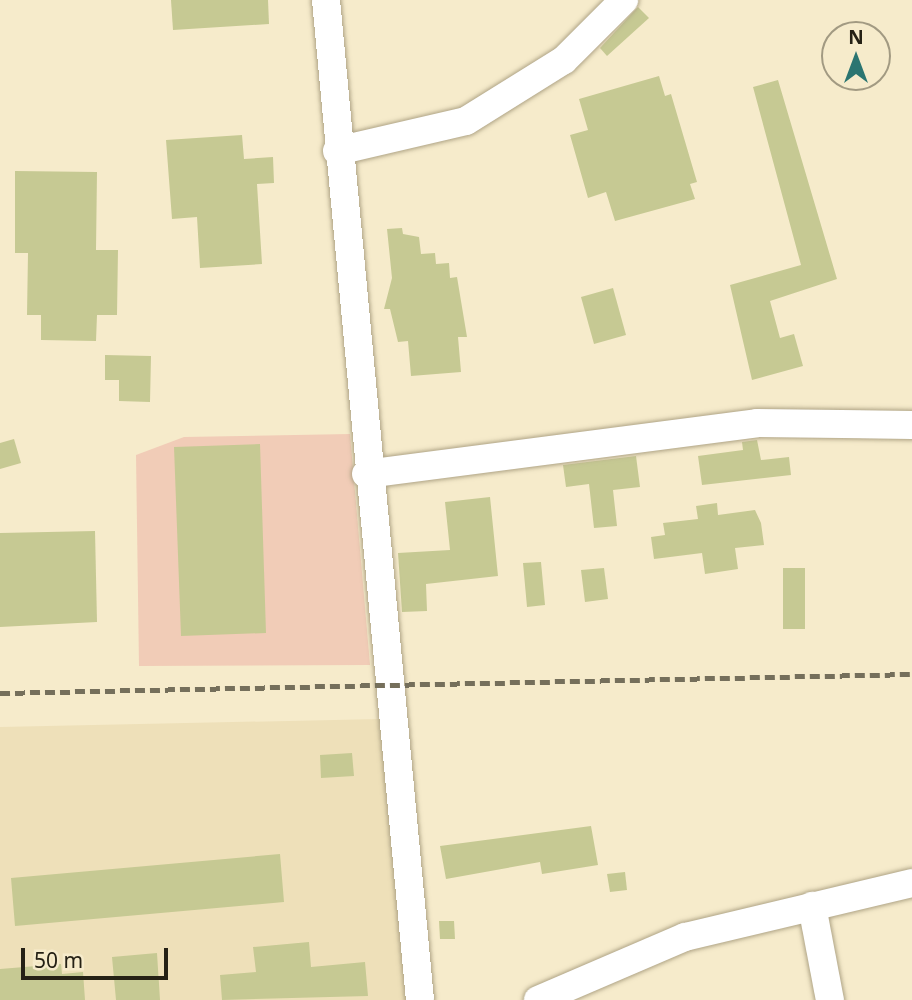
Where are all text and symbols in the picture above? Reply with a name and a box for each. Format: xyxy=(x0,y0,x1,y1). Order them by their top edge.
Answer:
north arrow xyxy=(821,21,891,91)
text: N xyxy=(848,24,864,50)
scale bar xyxy=(24,934,172,978)
text: 50 m xyxy=(34,946,83,974)

